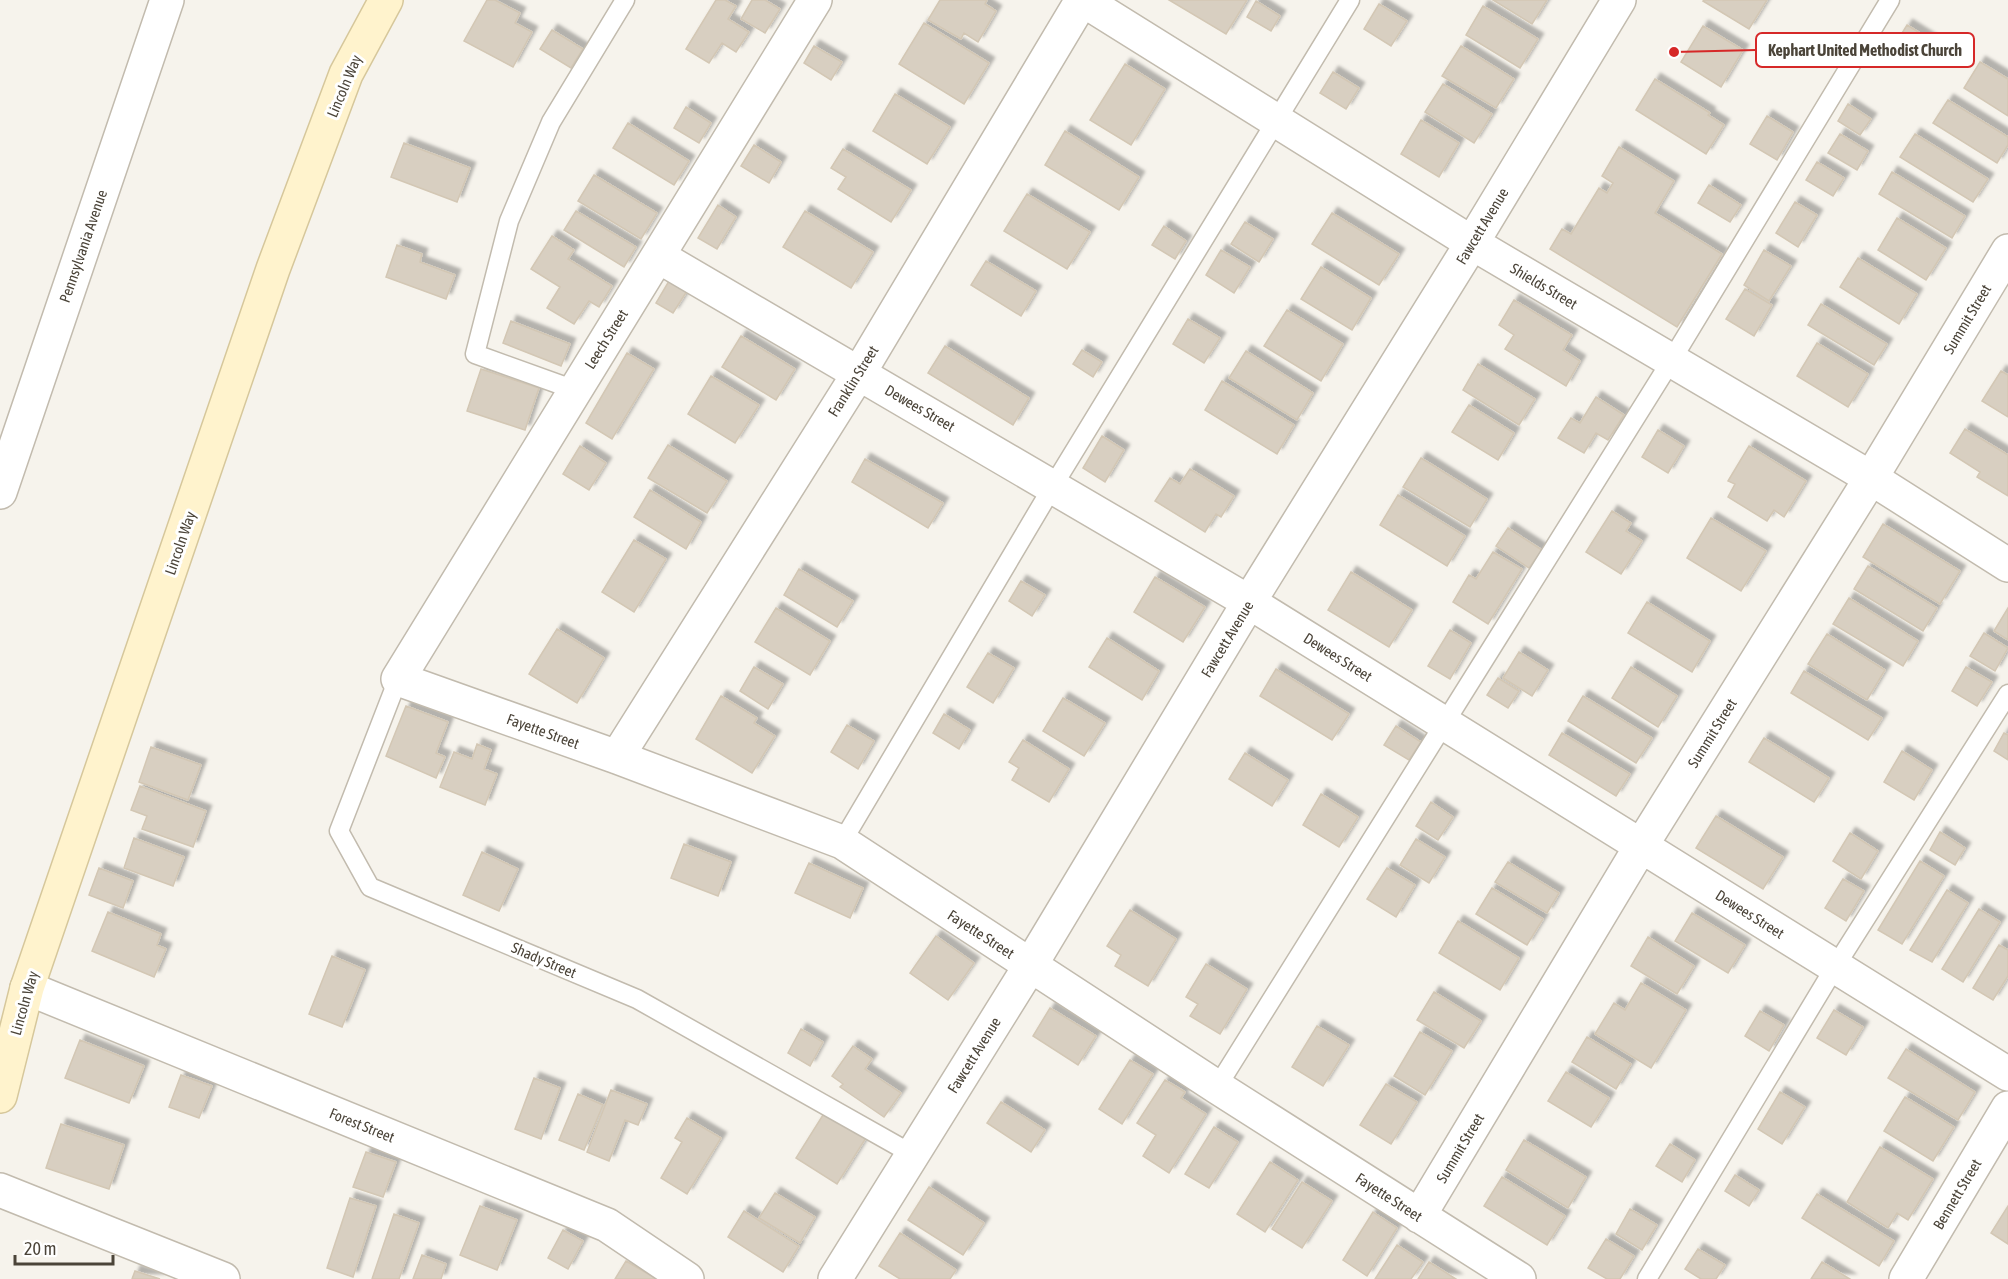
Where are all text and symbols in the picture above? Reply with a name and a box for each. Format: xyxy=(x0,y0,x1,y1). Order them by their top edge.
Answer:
callout: Kephart United Methodist Church xyxy=(1756,33,1974,67)
text: Kephart United Methodist Church xyxy=(1768,41,1962,59)
street label: Lincoln Way xyxy=(323,52,365,120)
street label: Fawcett Avenue xyxy=(1453,185,1512,267)
street label: Pennsylvania Avenue xyxy=(56,187,110,305)
street label: Shields Street xyxy=(1507,259,1581,313)
street label: Summit Street xyxy=(1940,281,1994,357)
street label: Leech Street xyxy=(581,306,631,372)
street label: Franklin Street xyxy=(824,342,882,420)
street label: Dewees Street xyxy=(882,381,958,435)
street label: Lincoln Way xyxy=(161,509,199,577)
street label: Fawcett Avenue xyxy=(1198,598,1257,680)
street label: Dewees Street xyxy=(1301,629,1375,685)
street label: Summit Street xyxy=(1684,695,1740,771)
street label: Fayette Street xyxy=(504,710,582,752)
street label: Dewees Street xyxy=(1713,886,1787,942)
street label: Fayette Street xyxy=(945,906,1017,962)
street label: Shady Street xyxy=(509,939,579,981)
street label: Lincoln Way xyxy=(7,969,41,1037)
street label: Fawcett Avenue xyxy=(944,1014,1004,1096)
street label: Forest Street xyxy=(327,1104,397,1146)
street label: Summit Street xyxy=(1433,1110,1487,1186)
street label: Bennett Street xyxy=(1929,1156,1985,1232)
street label: Fayette Street xyxy=(1353,1169,1425,1225)
scale bar xyxy=(15,1228,112,1266)
text: 20 m xyxy=(24,1238,56,1259)

